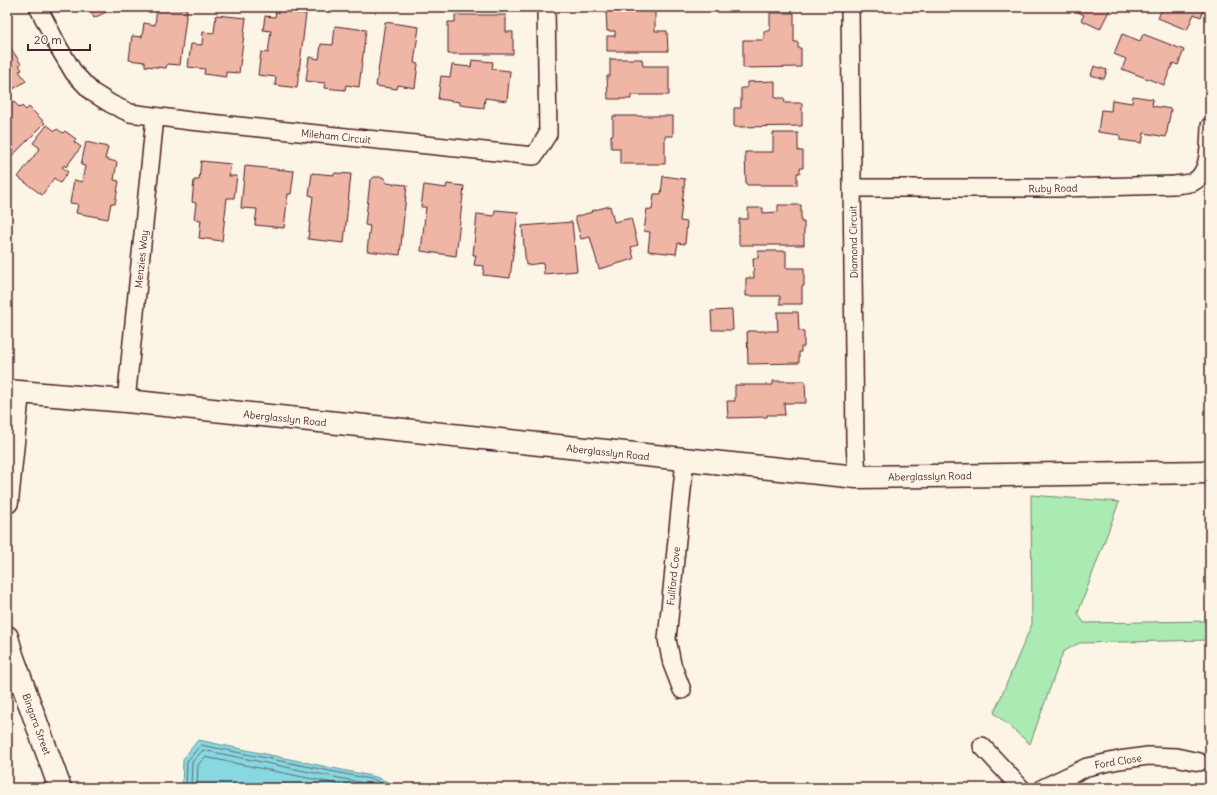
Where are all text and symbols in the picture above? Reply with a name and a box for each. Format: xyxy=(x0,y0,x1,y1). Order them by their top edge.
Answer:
scale bar xyxy=(28,26,90,52)
text: 20 m xyxy=(34,32,62,47)
street label: Mileham Circuit xyxy=(300,126,372,147)
street label: Ruby Road xyxy=(1028,182,1078,195)
street label: Diamond Circuit xyxy=(846,205,861,279)
street label: Menzies Way xyxy=(132,229,151,289)
street label: Aberglasslyn Road xyxy=(243,408,327,429)
street label: Aberglasslyn Road xyxy=(566,442,650,463)
street label: Aberglasslyn Road xyxy=(888,469,972,484)
street label: Fullford Cove xyxy=(664,546,683,606)
street label: Bingara Street xyxy=(19,692,54,757)
street label: Ford Close xyxy=(1094,751,1143,772)

